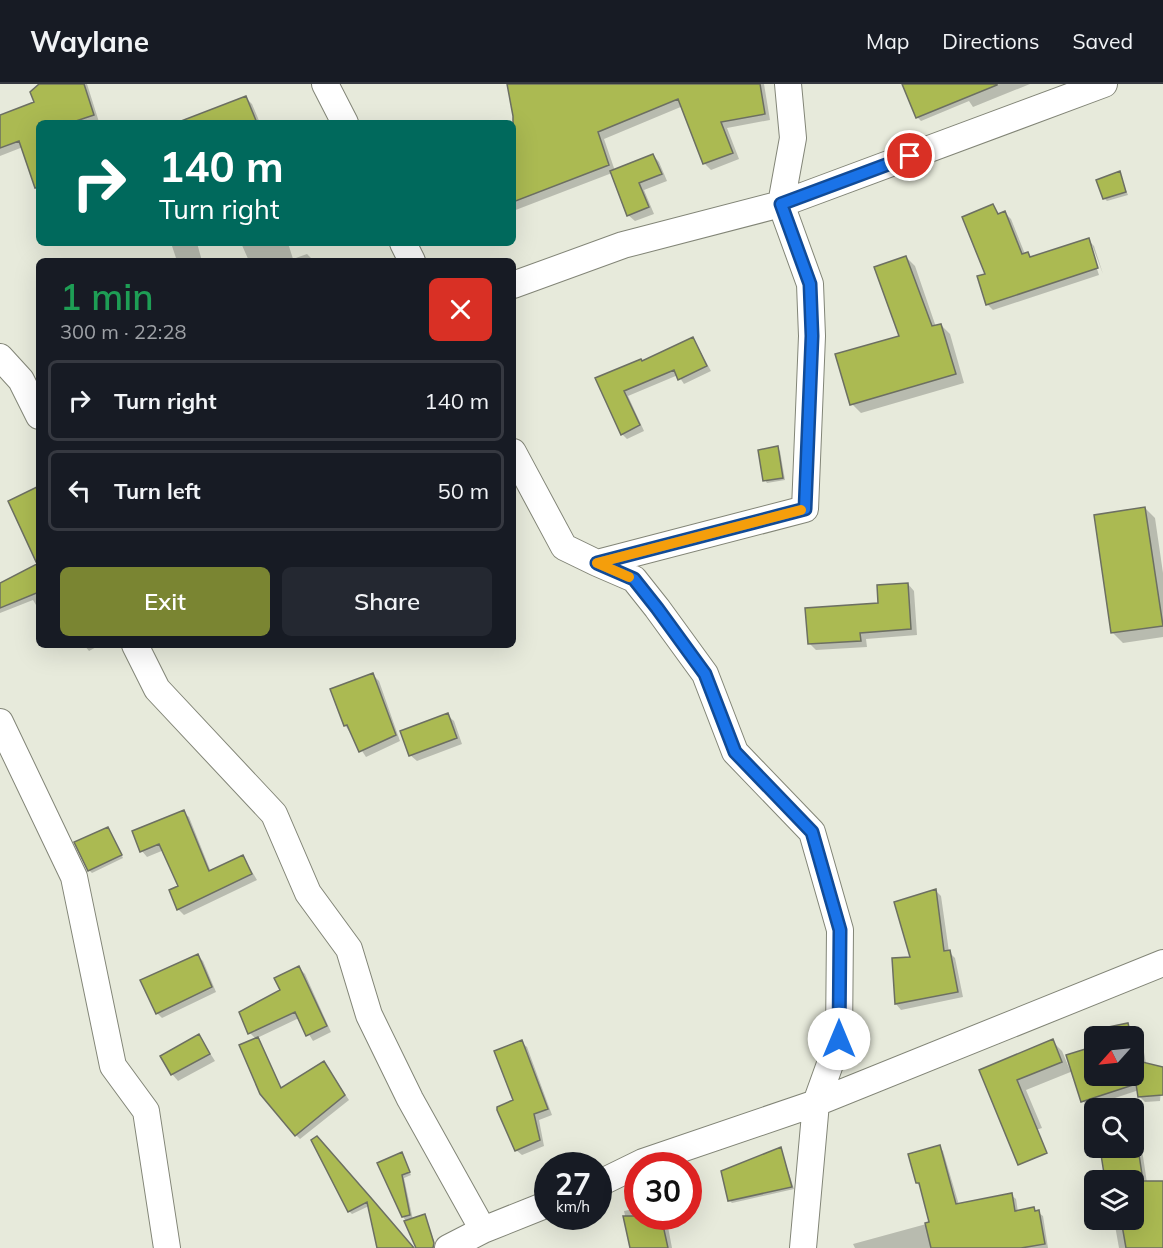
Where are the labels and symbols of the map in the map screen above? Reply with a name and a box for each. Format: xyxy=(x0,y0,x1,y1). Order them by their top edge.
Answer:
pin xyxy=(884,130,935,181)
position arrow xyxy=(807,1007,871,1071)
north arrow xyxy=(1084,1026,1144,1086)
speed limit sign: 30 xyxy=(624,1152,702,1230)

